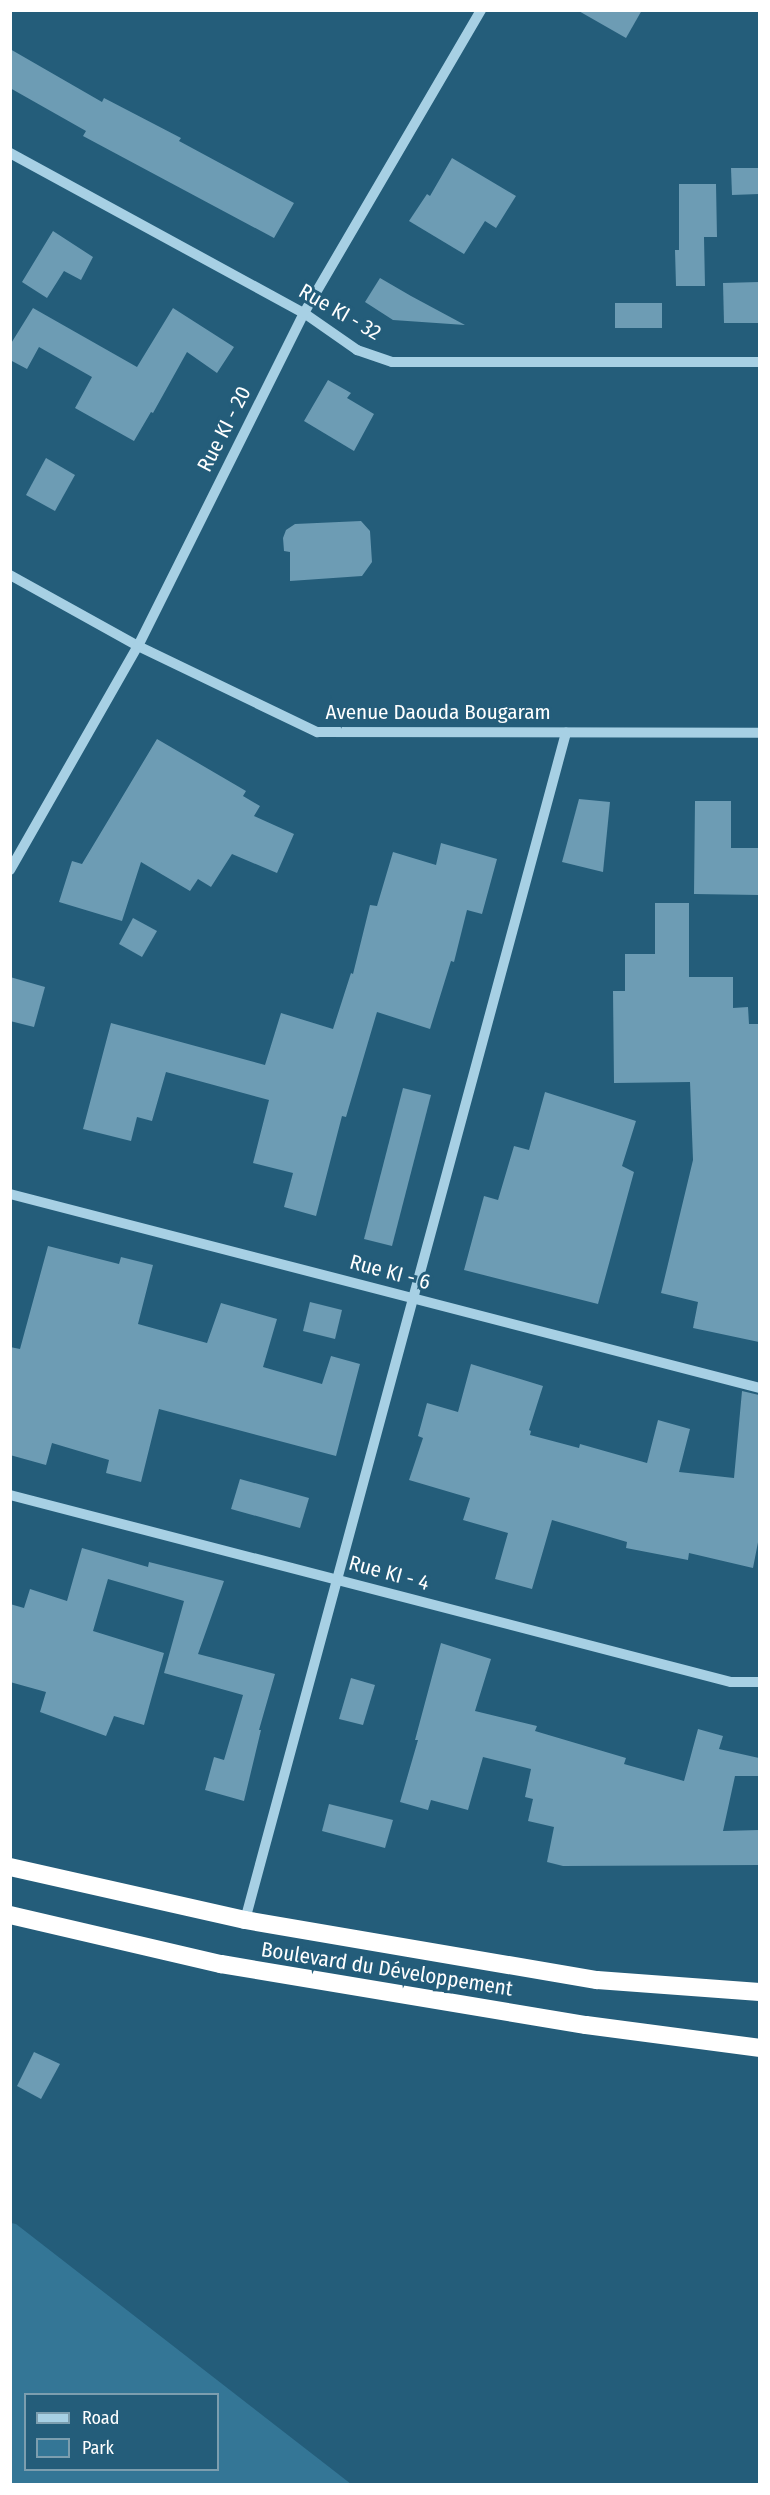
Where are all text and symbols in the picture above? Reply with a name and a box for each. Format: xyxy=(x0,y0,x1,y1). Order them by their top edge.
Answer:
street label: Rue KI - 32 xyxy=(294,278,386,346)
street label: Rue KI - 20 xyxy=(192,382,256,476)
street label: Avenue Daouda Bougaram xyxy=(325,699,551,725)
street label: Rue KI - 6 xyxy=(347,1249,433,1295)
street label: Rue KI - 4 xyxy=(346,1550,432,1596)
street label: Boulevard du Développement xyxy=(259,1937,515,2001)
legend xyxy=(24,2393,219,2471)
text: Road xyxy=(82,2407,119,2429)
text: Park xyxy=(82,2437,114,2459)

